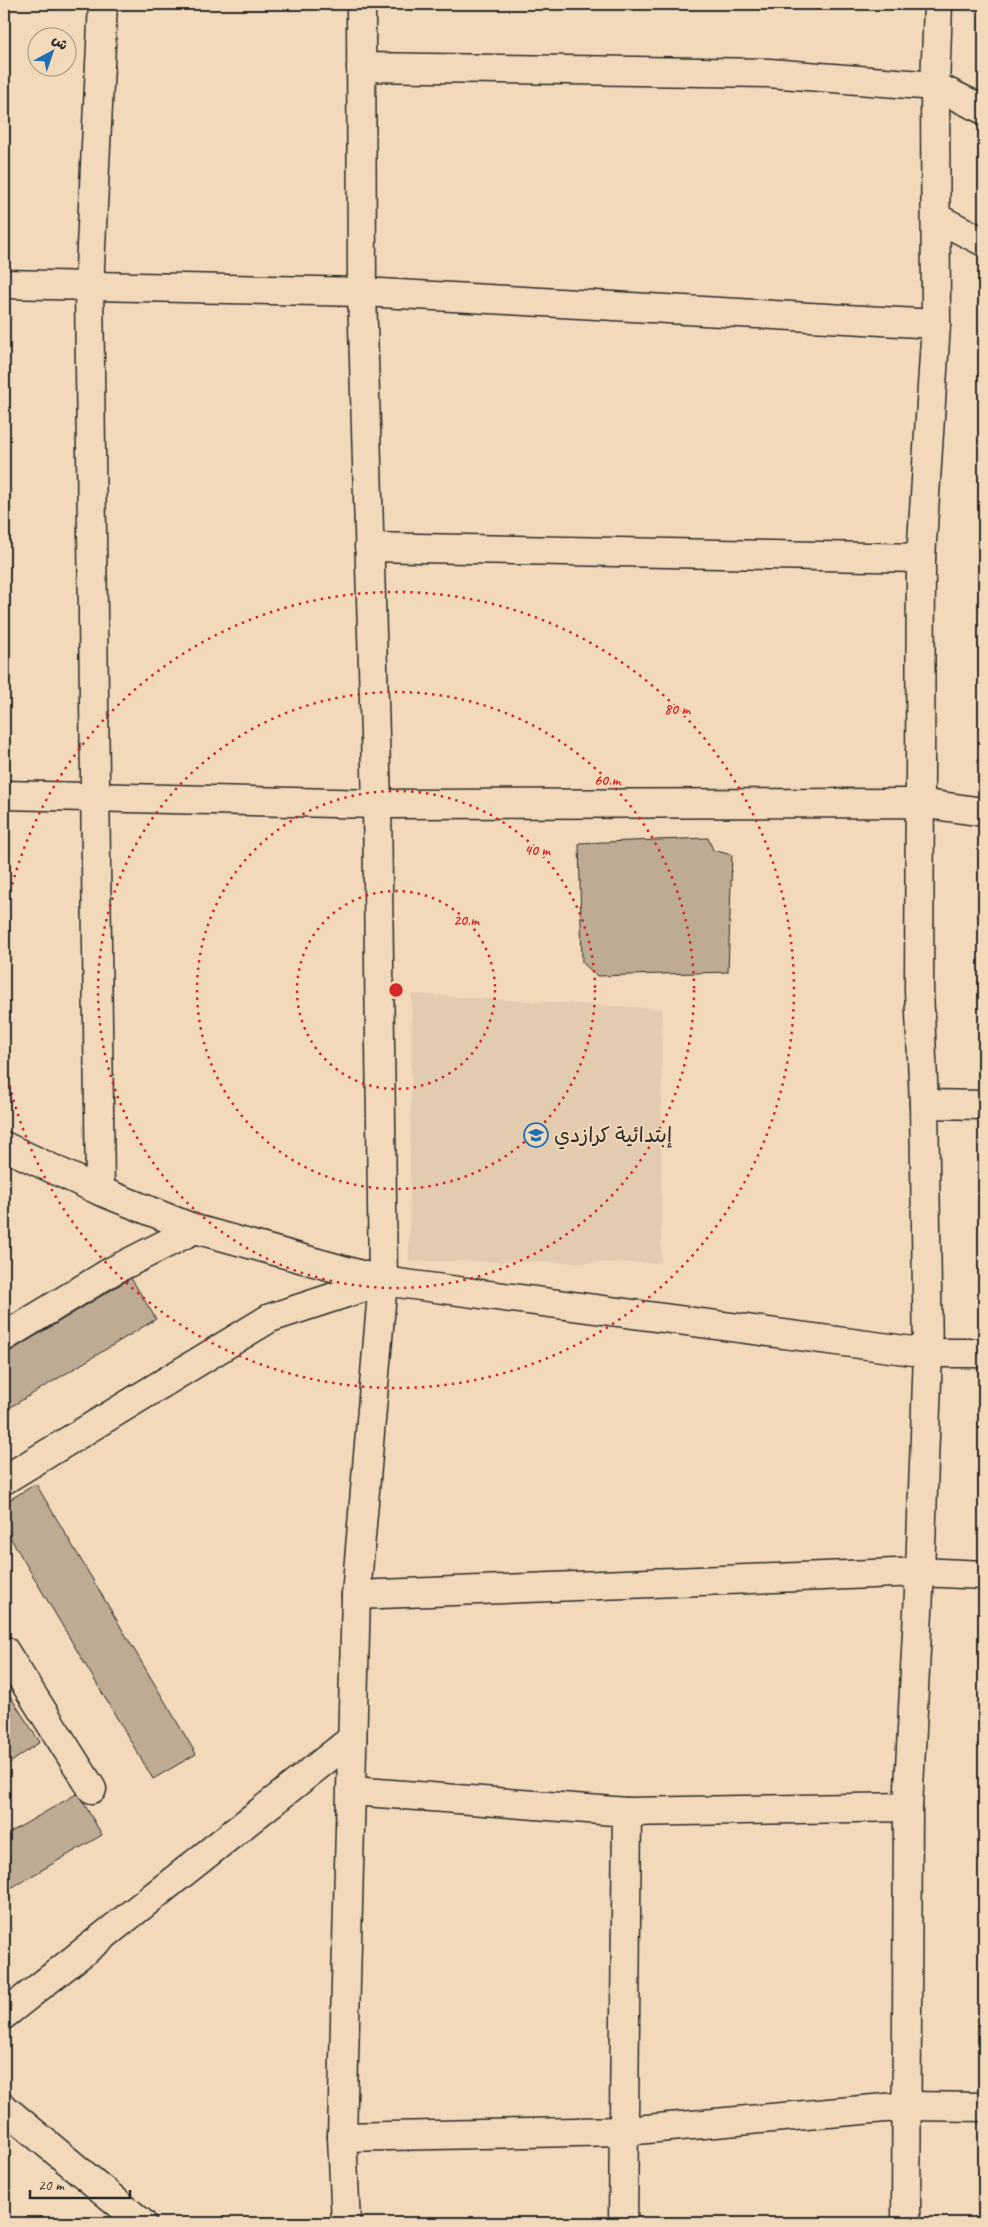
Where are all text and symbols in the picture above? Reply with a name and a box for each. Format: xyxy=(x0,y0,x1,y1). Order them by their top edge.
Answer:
north arrow xyxy=(28,28,78,78)
text: ش xyxy=(49,31,71,54)
text: 80 m xyxy=(664,700,691,719)
text: 60 m xyxy=(594,771,621,790)
text: 40 m xyxy=(524,841,551,860)
text: 20 m xyxy=(453,911,480,930)
centre of rings xyxy=(387,981,405,999)
school or university icon: إبتدائية كرازدي xyxy=(523,1122,549,1148)
place label: إبتدائية كرازدي xyxy=(554,1122,672,1150)
scale bar xyxy=(30,2167,130,2199)
text: 20 m xyxy=(38,2176,65,2195)

